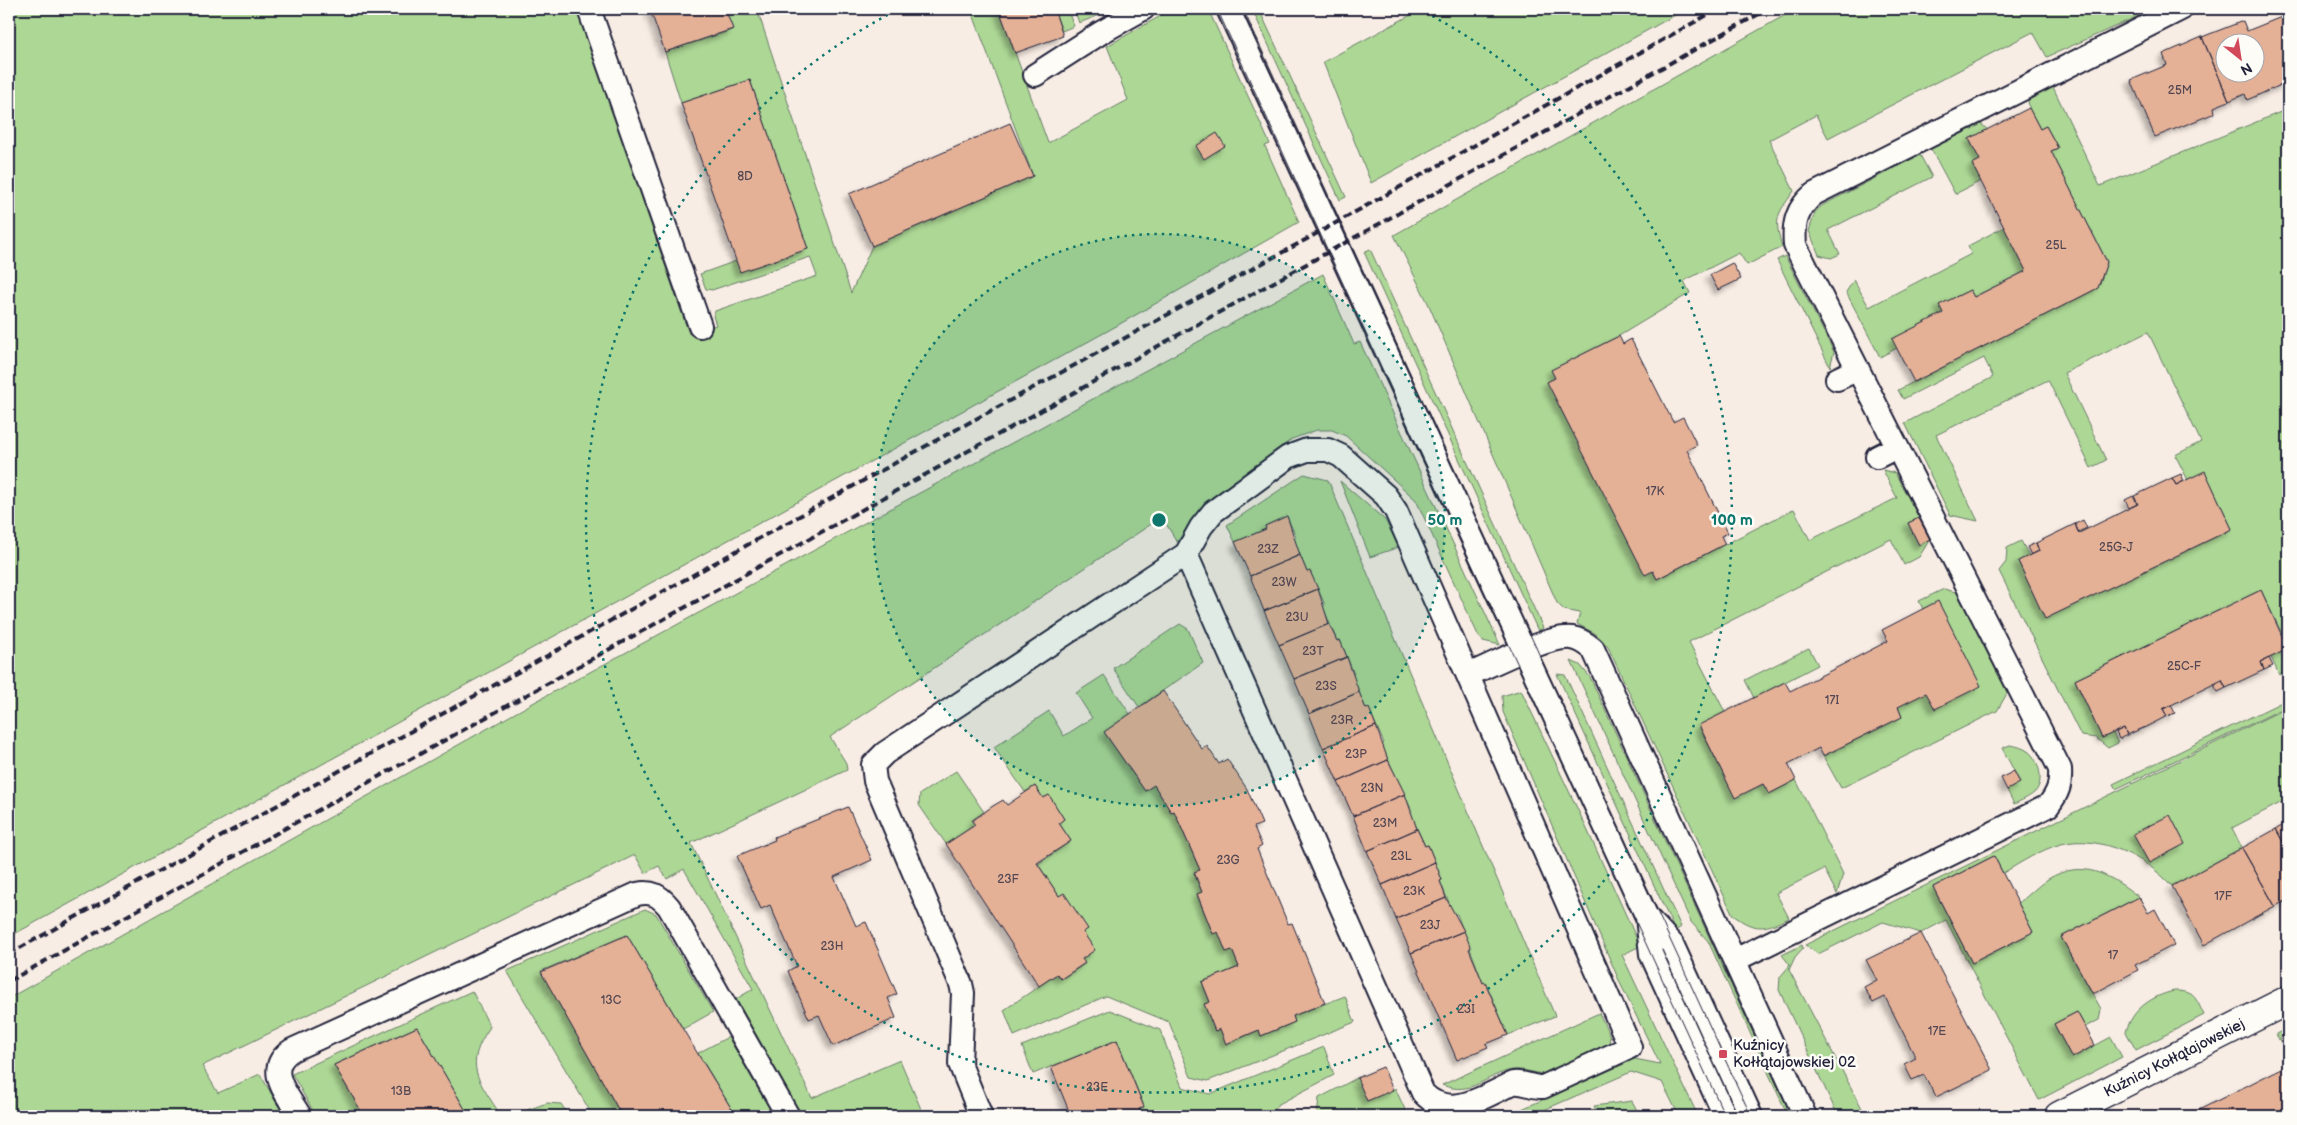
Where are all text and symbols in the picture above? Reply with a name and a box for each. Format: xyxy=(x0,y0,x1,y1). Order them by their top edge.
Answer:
north arrow xyxy=(2214,32,2264,82)
text: N xyxy=(2237,59,2255,79)
house number: 25M xyxy=(2168,83,2192,98)
house number: 8D xyxy=(737,169,753,184)
house number: 25L xyxy=(2046,238,2067,253)
house number: 17K xyxy=(1646,484,1664,499)
centre of rings xyxy=(1150,511,1168,529)
text: 50 m xyxy=(1428,511,1463,530)
text: 100 m xyxy=(1711,511,1753,530)
house number: 25G-J xyxy=(2099,540,2133,555)
house number: 23Z xyxy=(1257,542,1279,557)
house number: 23W xyxy=(1271,575,1297,590)
house number: 23U xyxy=(1285,610,1309,625)
house number: 23T xyxy=(1302,644,1325,659)
house number: 25C-F xyxy=(2167,659,2202,674)
house number: 23S xyxy=(1315,679,1337,694)
house number: 17I xyxy=(1825,693,1839,708)
house number: 23R xyxy=(1331,713,1354,728)
house number: 23P xyxy=(1345,747,1367,762)
house number: 23N xyxy=(1360,781,1384,796)
house number: 23M xyxy=(1373,816,1397,831)
house number: 23L xyxy=(1390,849,1412,864)
house number: 23G xyxy=(1216,853,1240,868)
house number: 23F xyxy=(997,872,1020,887)
house number: 23K xyxy=(1403,884,1425,899)
house number: 17F xyxy=(2214,889,2233,904)
house number: 23J xyxy=(1420,918,1441,933)
house number: 23H xyxy=(821,939,844,954)
house number: 17 xyxy=(2108,948,2118,963)
house number: 13C xyxy=(601,993,622,1008)
house number: 23I xyxy=(1457,1002,1475,1017)
street label: Kuźnicy Kołłątajowskiej xyxy=(2101,1015,2248,1102)
house number: 17E xyxy=(1928,1024,1946,1039)
place label: Kuźnicy Kołłątajowskiej 02 xyxy=(1733,1036,1856,1072)
marker: Kuźnicy Kołłątajowskiej 02 xyxy=(1717,1048,1729,1060)
house number: 23E xyxy=(1086,1080,1108,1095)
house number: 13B xyxy=(391,1084,411,1099)

